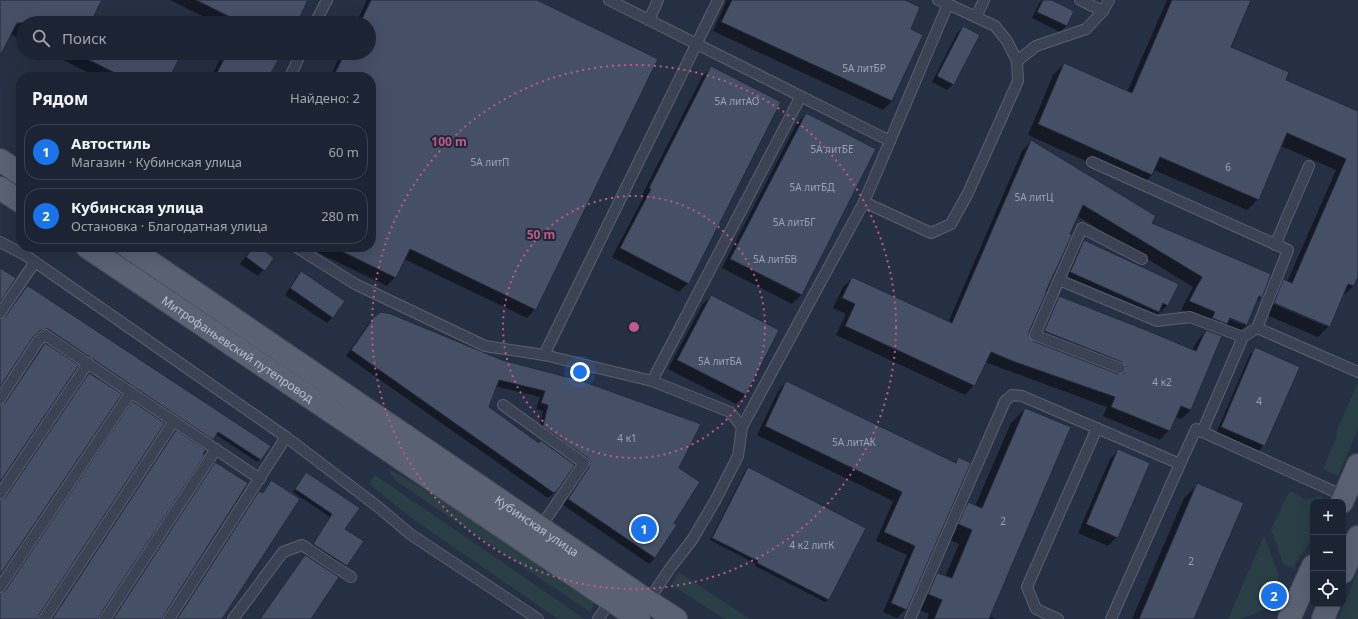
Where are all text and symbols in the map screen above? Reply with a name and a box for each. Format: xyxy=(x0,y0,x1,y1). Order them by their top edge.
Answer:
search box xyxy=(16,16,376,60)
icon: search xyxy=(30,27,52,49)
text: Поиск xyxy=(62,28,107,48)
house number: 5А литБР xyxy=(842,61,886,75)
text: Рядом xyxy=(32,87,88,110)
text: Найдено: 2 xyxy=(290,89,360,107)
house number: 5А литАО xyxy=(715,94,760,108)
text: Автостиль xyxy=(71,133,151,153)
text: 100 m xyxy=(431,133,467,150)
house number: 5А литБЕ xyxy=(810,142,854,156)
text: 1 xyxy=(42,143,50,161)
text: 60 m xyxy=(329,143,359,161)
text: Магазин · Кубинская улица xyxy=(71,153,242,171)
house number: 5А литП xyxy=(471,155,509,169)
house number: 6 xyxy=(1225,160,1231,174)
house number: 5А литБД xyxy=(790,180,835,194)
house number: 5А литЦ xyxy=(1015,190,1054,204)
text: Кубинская улица xyxy=(71,197,204,217)
text: 2 xyxy=(42,207,50,225)
text: 280 m xyxy=(321,207,359,225)
house number: 5А литБГ xyxy=(773,215,815,229)
text: Остановка · Благодатная улица xyxy=(71,217,268,235)
text: 50 m xyxy=(527,226,555,243)
house number: 5А литБВ xyxy=(753,252,797,266)
street label: Митрофаньевский путепровод xyxy=(159,291,318,406)
centre of rings xyxy=(627,320,641,334)
house number: 5А литБА xyxy=(698,354,743,368)
your location xyxy=(570,362,590,382)
house number: 4 к2 xyxy=(1152,375,1172,389)
house number: 4 xyxy=(1256,394,1262,408)
house number: 4 к1 xyxy=(617,431,637,445)
house number: 5А литАК xyxy=(832,435,877,449)
street label: Кубинская улица xyxy=(492,491,583,560)
map controls xyxy=(1310,499,1346,607)
button: + xyxy=(1310,499,1346,535)
pin: 1 xyxy=(631,514,657,544)
house number: 2 xyxy=(1000,514,1006,528)
button: − xyxy=(1310,535,1346,571)
house number: 4 к2 литК xyxy=(790,538,835,552)
house number: 2 xyxy=(1188,554,1194,568)
button: locate xyxy=(1310,571,1346,607)
pin: 2 xyxy=(1261,581,1287,611)

